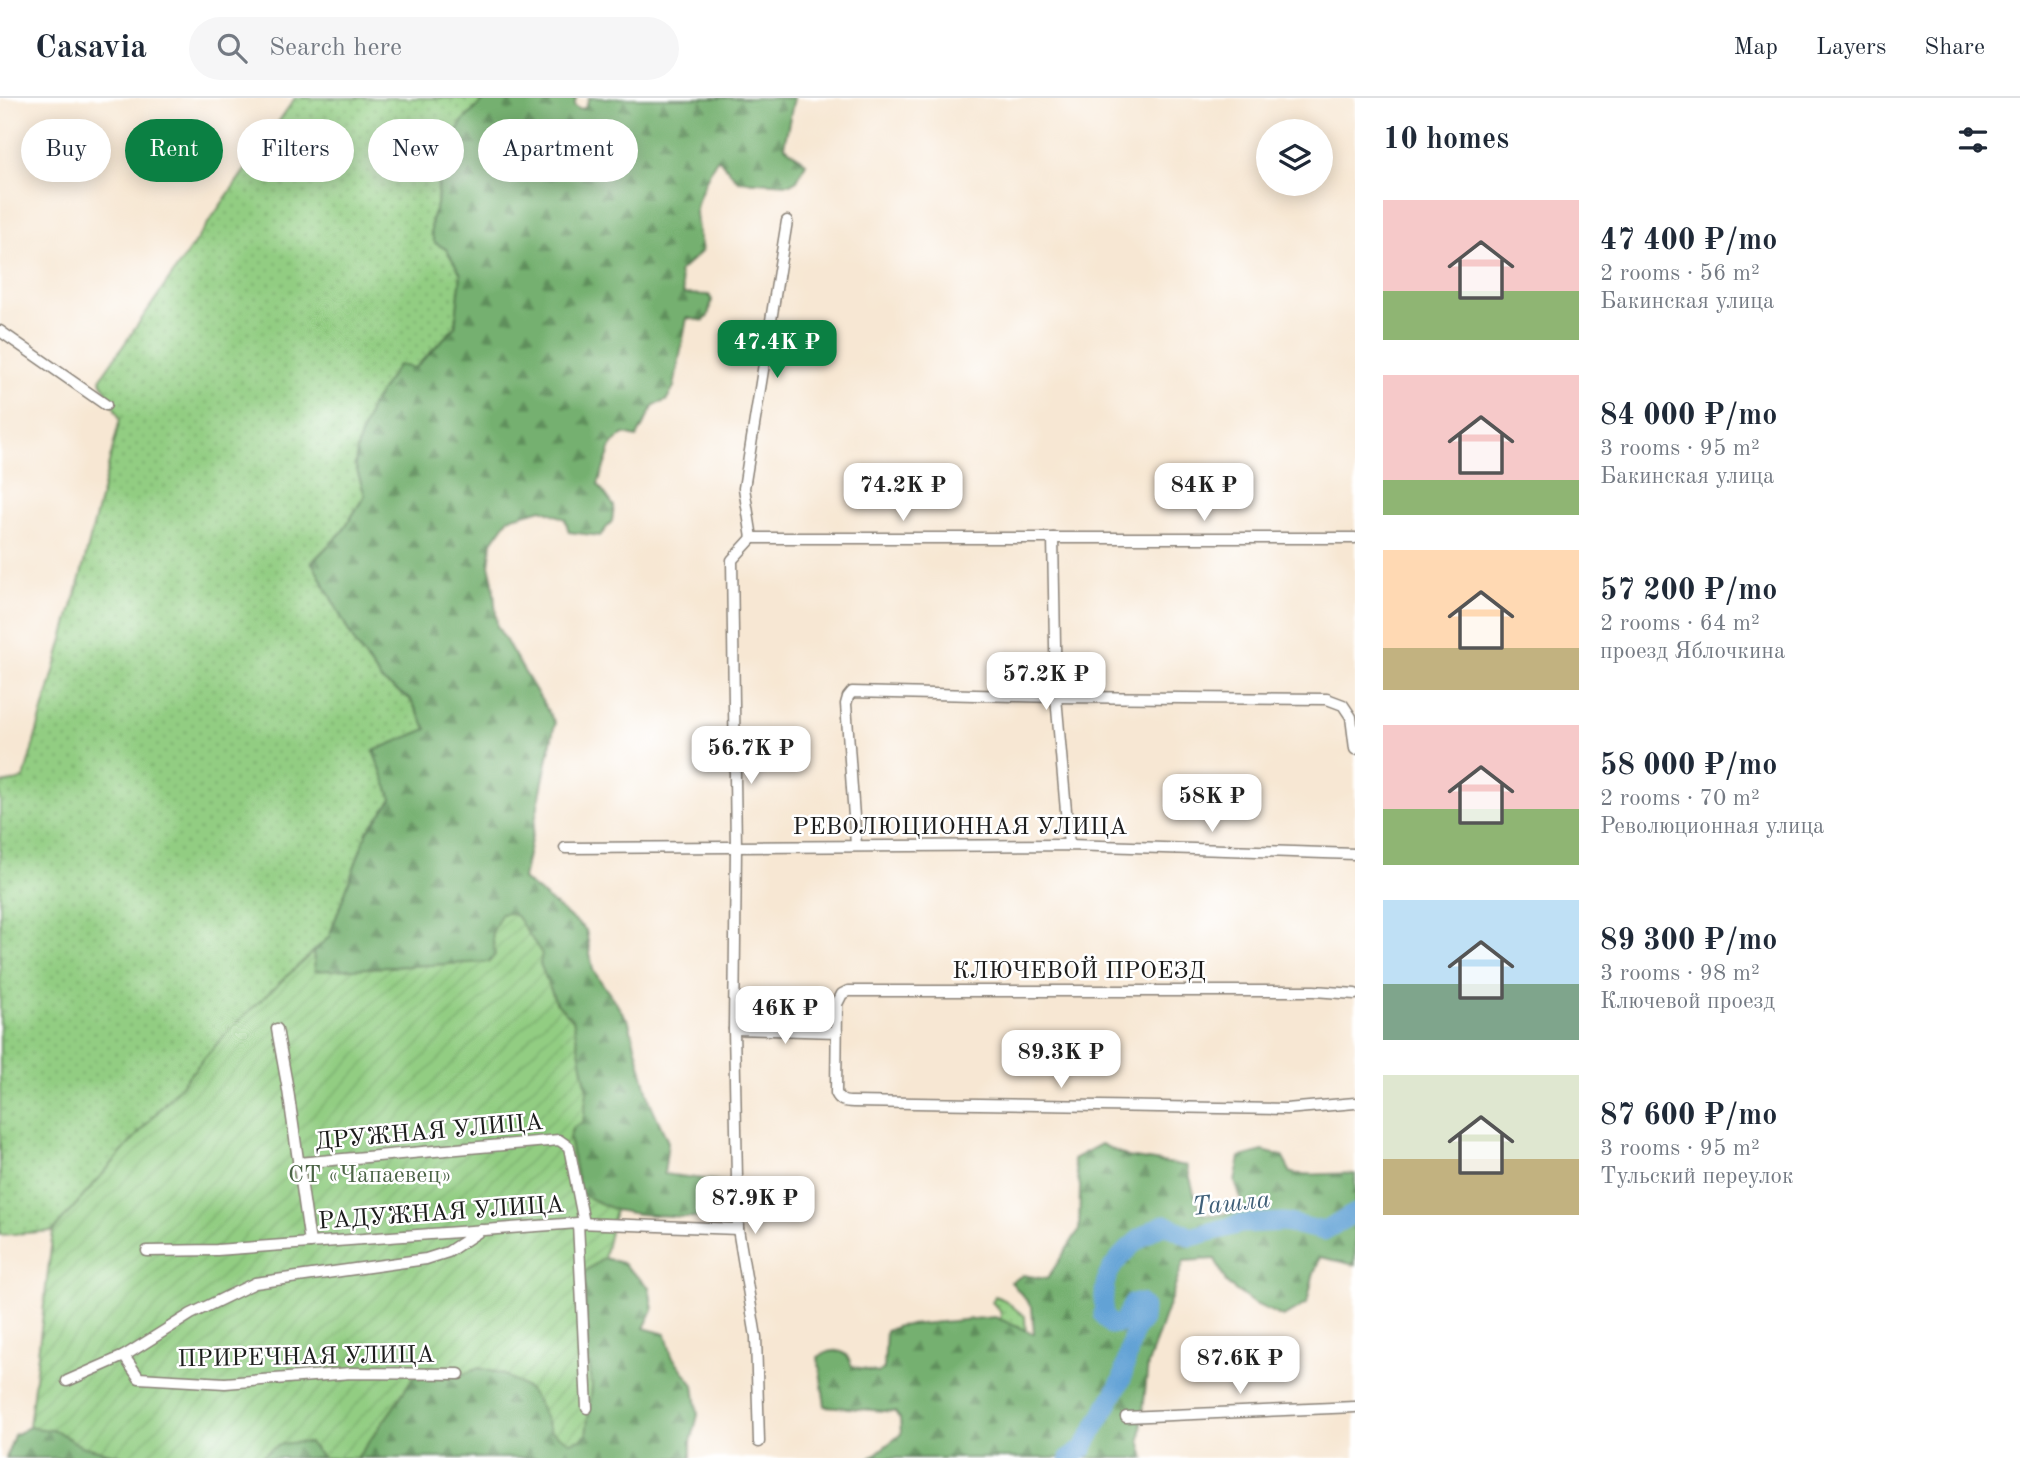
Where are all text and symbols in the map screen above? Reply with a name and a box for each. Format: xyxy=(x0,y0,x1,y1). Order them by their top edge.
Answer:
search box xyxy=(189,17,679,80)
icon: search xyxy=(213,29,251,67)
text: Casavia xyxy=(35,32,147,65)
text: Search here xyxy=(269,35,402,61)
text: Map xyxy=(1734,36,1778,60)
text: Layers xyxy=(1816,36,1886,60)
text: Share xyxy=(1924,36,1985,60)
chip: Buy xyxy=(21,119,111,182)
chip: Rent xyxy=(125,119,223,182)
chip: Filters xyxy=(237,119,354,182)
chip: New xyxy=(368,119,464,182)
chip: Apartment xyxy=(478,119,638,182)
map controls xyxy=(1256,119,1333,196)
button: layers xyxy=(1256,119,1333,196)
icon: filters xyxy=(1954,121,1992,159)
text: 10 homes xyxy=(1383,125,1509,155)
text: 47 400 ₽/mo xyxy=(1600,226,1777,256)
icon: home xyxy=(1439,228,1523,312)
text: 2 rooms · 56 m² xyxy=(1600,262,1760,285)
text: Бакинская улица xyxy=(1600,290,1774,313)
pin: 47.4K ₽ xyxy=(712,320,842,380)
text: 47.4K ₽ xyxy=(734,331,820,354)
text: 84 000 ₽/mo xyxy=(1600,401,1777,431)
icon: home xyxy=(1439,403,1523,487)
text: 3 rooms · 95 m² xyxy=(1600,437,1760,460)
pin: 74.2K ₽ xyxy=(838,464,968,523)
pin: 84K ₽ xyxy=(1155,464,1253,523)
text: Бакинская улица xyxy=(1600,465,1774,488)
text: 74.2K ₽ xyxy=(860,474,946,497)
text: 84K ₽ xyxy=(1171,474,1237,497)
text: 57 200 ₽/mo xyxy=(1600,576,1777,606)
icon: home xyxy=(1439,578,1523,662)
text: 2 rooms · 64 m² xyxy=(1600,612,1760,635)
text: проезд Яблочкина xyxy=(1600,640,1785,663)
pin: 57.2K ₽ xyxy=(981,652,1111,712)
text: 57.2K ₽ xyxy=(1003,663,1089,686)
pin: 56.7K ₽ xyxy=(686,726,816,786)
text: 56.7K ₽ xyxy=(708,737,794,760)
text: 58 000 ₽/mo xyxy=(1600,751,1777,781)
icon: home xyxy=(1439,753,1523,837)
pin: 58K ₽ xyxy=(1163,774,1261,834)
text: 58K ₽ xyxy=(1179,785,1245,808)
text: 2 rooms · 70 m² xyxy=(1600,787,1760,810)
text: Революционная улица xyxy=(1600,815,1824,838)
street label: РЕВОЛЮЦИОННАЯ УЛИЦА xyxy=(793,816,1127,840)
text: 89 300 ₽/mo xyxy=(1600,926,1777,956)
icon: home xyxy=(1439,928,1523,1012)
street label: КЛЮЧЕВОЙ ПРОЕЗД xyxy=(952,955,1206,984)
text: 3 rooms · 98 m² xyxy=(1600,962,1760,985)
pin: 46K ₽ xyxy=(736,986,834,1046)
text: Ключевой проезд xyxy=(1600,990,1775,1013)
text: 46K ₽ xyxy=(752,997,818,1020)
pin: 89.3K ₽ xyxy=(996,1030,1126,1090)
text: 89.3K ₽ xyxy=(1018,1041,1104,1064)
text: 87 600 ₽/mo xyxy=(1600,1101,1777,1131)
icon: home xyxy=(1439,1103,1523,1187)
street label: ДРУЖНАЯ УЛИЦА xyxy=(314,1111,544,1155)
text: 3 rooms · 95 m² xyxy=(1600,1137,1760,1160)
park label: СТ «Чапаевец» xyxy=(288,1164,452,1188)
text: Тульский переулок xyxy=(1600,1165,1794,1188)
pin: 87.9K ₽ xyxy=(690,1176,820,1236)
text: 87.9K ₽ xyxy=(712,1187,798,1210)
water label: Ташла xyxy=(1191,1187,1272,1221)
street label: РАДУЖНАЯ УЛИЦА xyxy=(317,1193,565,1235)
pin: 87.6K ₽ xyxy=(1175,1336,1305,1396)
street label: ПРИРЕЧНАЯ УЛИЦА xyxy=(177,1344,435,1372)
text: 87.6K ₽ xyxy=(1197,1347,1283,1370)

